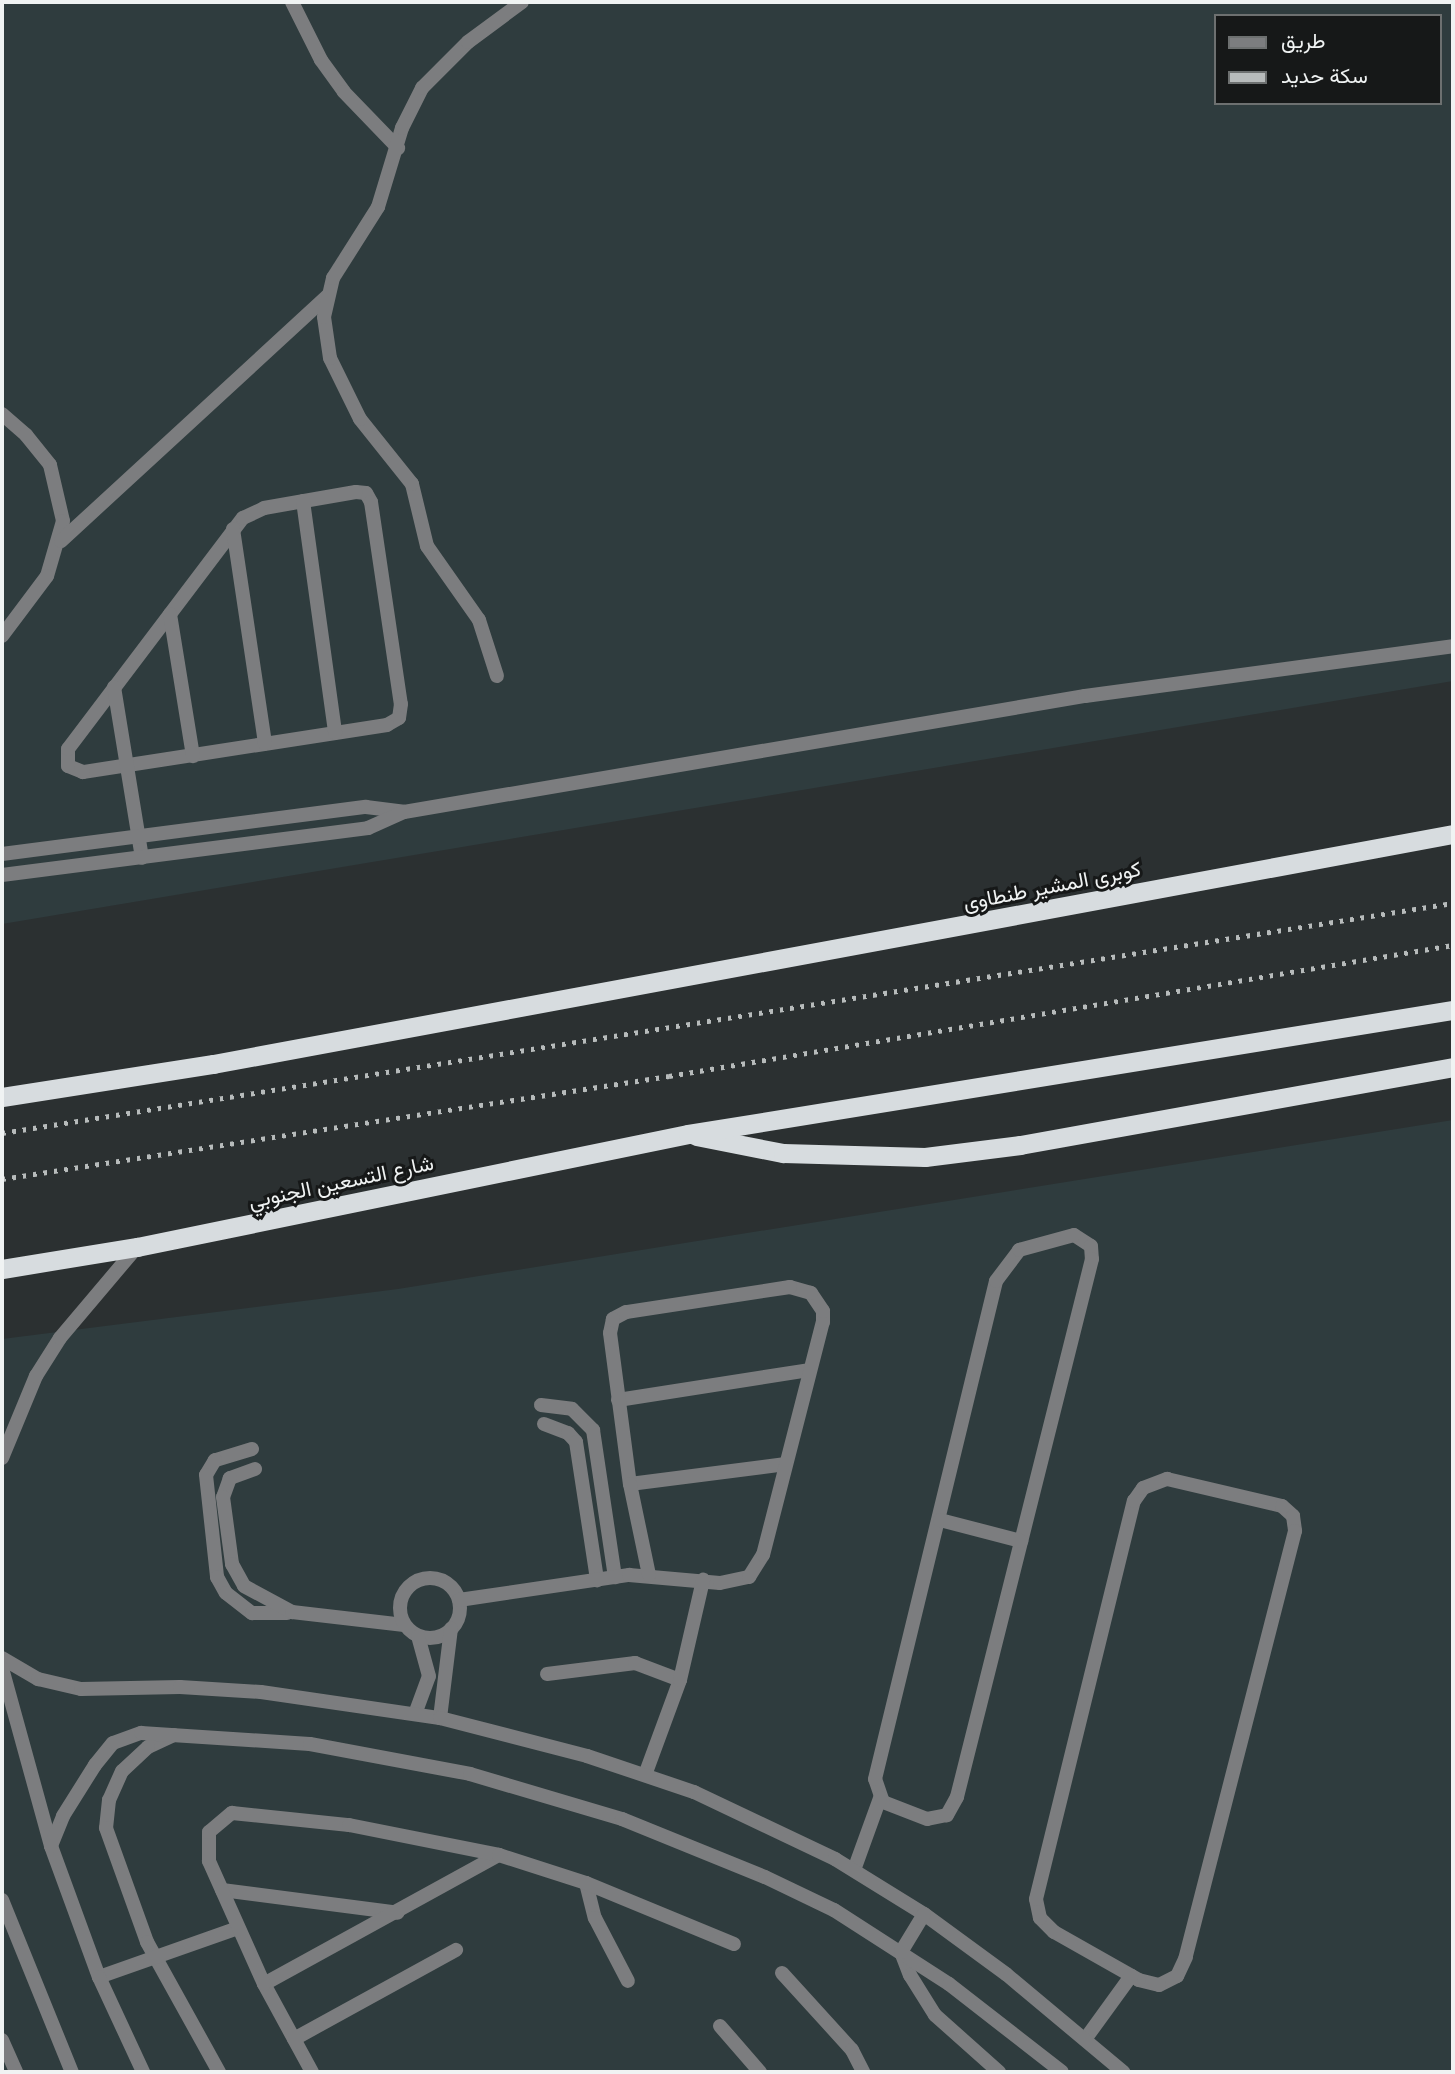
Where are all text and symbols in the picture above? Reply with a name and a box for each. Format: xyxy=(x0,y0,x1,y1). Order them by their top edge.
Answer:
legend xyxy=(1214,14,1441,105)
text: طريق xyxy=(1281,27,1326,55)
text: سكة حديد xyxy=(1281,62,1368,90)
street label: كوبرى المشير طنطاوى xyxy=(961,856,1143,916)
street label: شارع التسعين الجنوبي xyxy=(246,1150,436,1214)

